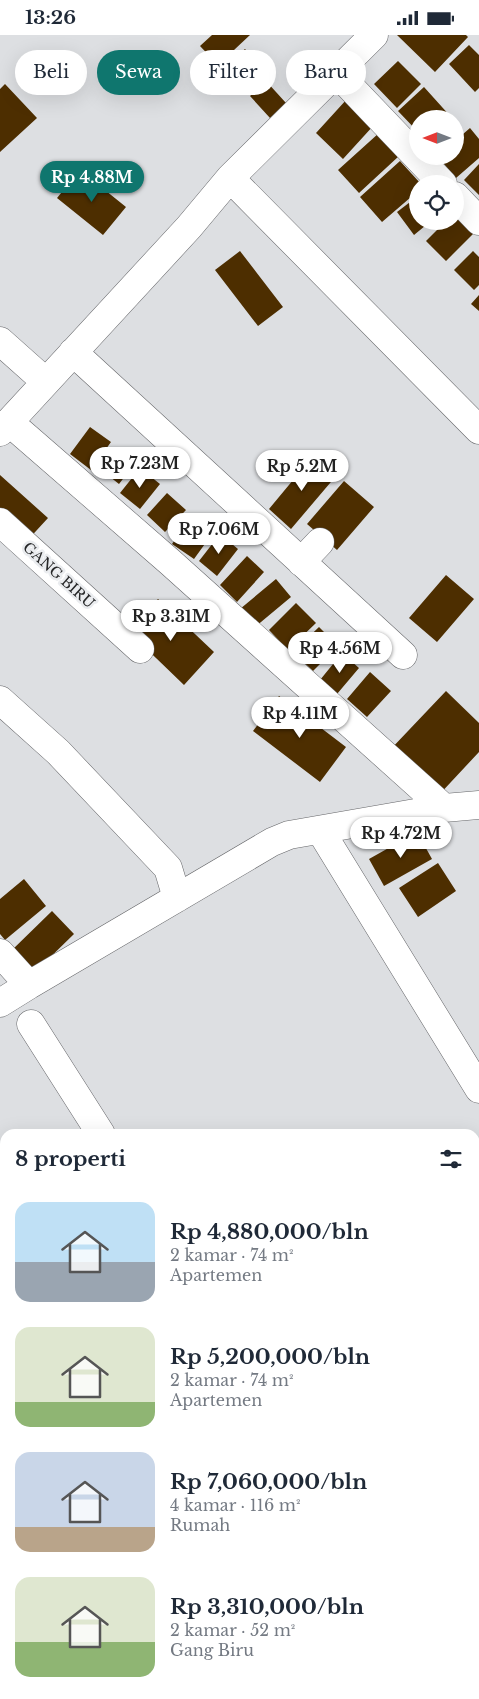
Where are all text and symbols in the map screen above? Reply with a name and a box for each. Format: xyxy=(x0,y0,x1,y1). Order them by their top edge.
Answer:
text: 13:26 xyxy=(25,6,76,29)
chip: Beli xyxy=(15,50,87,95)
chip: Sewa xyxy=(97,50,180,95)
chip: Filter xyxy=(190,50,276,95)
chip: Baru xyxy=(286,50,366,95)
north arrow xyxy=(409,110,464,165)
map controls xyxy=(409,110,464,230)
pin: Rp 4.88M xyxy=(40,161,144,203)
text: Rp 4.88M xyxy=(51,167,133,187)
button: locate xyxy=(409,175,464,230)
pin: Rp 7.23M xyxy=(88,447,192,489)
pin: Rp 5.2M xyxy=(256,449,348,492)
text: Rp 7.23M xyxy=(101,453,179,473)
text: Rp 5.2M xyxy=(267,456,337,476)
pin: Rp 7.06M xyxy=(167,513,271,555)
text: Rp 7.06M xyxy=(179,519,259,539)
street label: GANG BIRU xyxy=(19,538,99,612)
pin: Rp 3.31M xyxy=(119,599,223,642)
text: Rp 3.31M xyxy=(132,606,210,626)
pin: Rp 4.56M xyxy=(288,631,392,674)
text: Rp 4.56M xyxy=(299,638,381,658)
pin: Rp 4.11M xyxy=(248,697,352,739)
text: Rp 4.11M xyxy=(262,703,338,723)
pin: Rp 4.72M xyxy=(349,817,453,859)
text: Rp 4.72M xyxy=(361,823,441,843)
icon: filters xyxy=(437,1145,465,1173)
text: 8 properti xyxy=(15,1146,126,1172)
text: Rp 4,880,000/bln xyxy=(170,1219,369,1245)
icon: home xyxy=(55,1222,115,1282)
text: 2 kamar · 74 m² xyxy=(170,1245,294,1265)
text: Apartemen xyxy=(170,1265,262,1285)
text: Rp 5,200,000/bln xyxy=(170,1344,370,1370)
icon: home xyxy=(55,1347,115,1407)
text: 2 kamar · 74 m² xyxy=(170,1370,294,1390)
text: Apartemen xyxy=(170,1390,262,1410)
text: Rp 7,060,000/bln xyxy=(170,1469,367,1495)
icon: home xyxy=(55,1472,115,1532)
text: 4 kamar · 116 m² xyxy=(170,1495,301,1515)
text: Rumah xyxy=(170,1515,230,1535)
text: Rp 3,310,000/bln xyxy=(170,1594,364,1620)
icon: home xyxy=(55,1597,115,1657)
text: 2 kamar · 52 m² xyxy=(170,1620,295,1640)
text: Gang Biru xyxy=(170,1640,254,1660)

